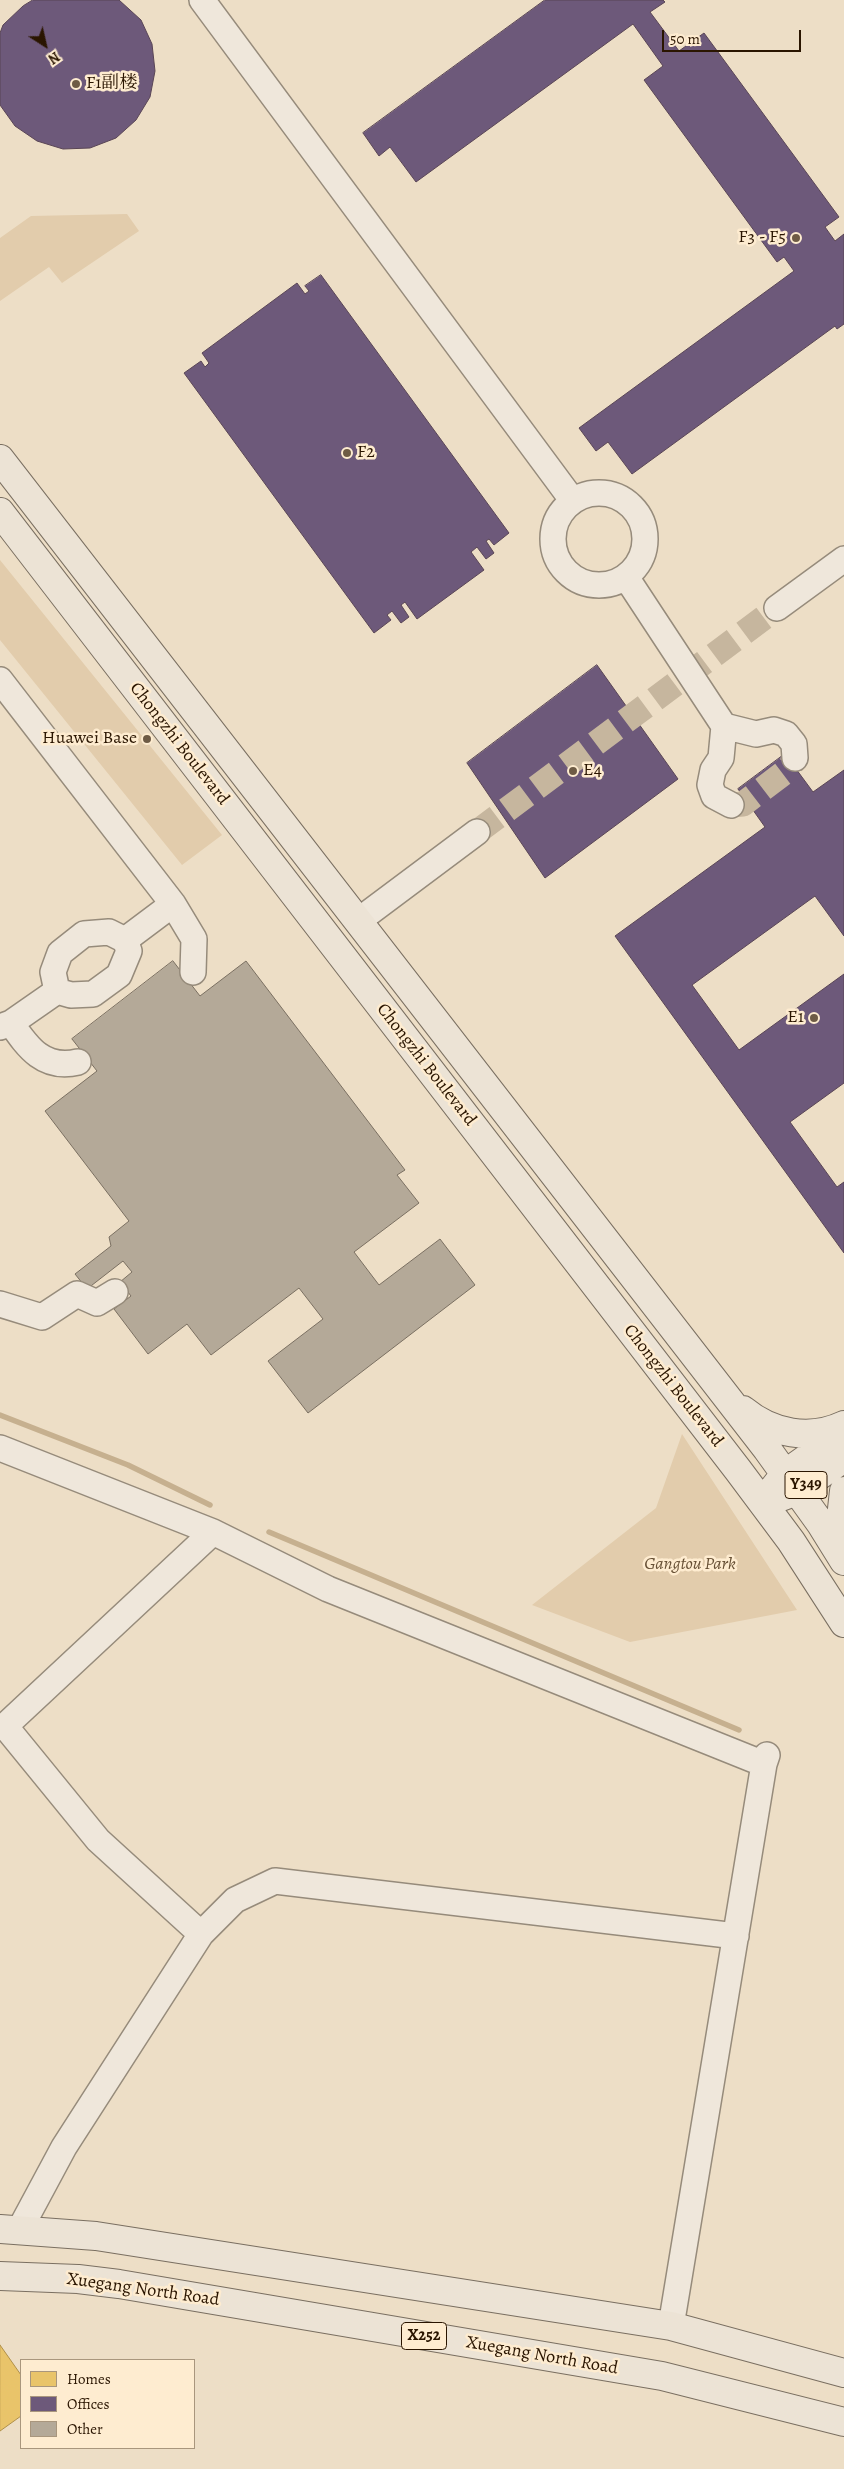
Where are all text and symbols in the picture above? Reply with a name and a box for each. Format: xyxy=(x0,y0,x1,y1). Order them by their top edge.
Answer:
north arrow xyxy=(20,20,70,70)
scale bar xyxy=(664,20,803,52)
text: 50 m xyxy=(670,29,700,49)
text: N xyxy=(44,47,64,68)
place label: F1副楼 xyxy=(86,73,137,95)
marker: F1副楼 xyxy=(70,78,82,90)
place label: F3 - F5 xyxy=(738,227,786,249)
marker: F3 - F5 xyxy=(790,232,802,244)
place label: F2 xyxy=(357,442,375,464)
marker: F2 xyxy=(341,447,353,459)
street label: Chongzhi Boulevard xyxy=(124,678,234,810)
place label: Huawei Base xyxy=(42,728,137,750)
marker: Huawei Base xyxy=(141,733,153,745)
place label: E4 xyxy=(583,760,602,782)
marker: E4 xyxy=(567,765,579,777)
street label: Chongzhi Boulevard xyxy=(371,999,481,1131)
place label: E1 xyxy=(787,1007,804,1029)
marker: E1 xyxy=(808,1012,820,1024)
street label: Chongzhi Boulevard xyxy=(618,1320,728,1452)
road number: Y349 xyxy=(785,1472,827,1498)
park label: Gangtou Park xyxy=(644,1554,736,1576)
street label: Xuegang North Road xyxy=(65,2269,221,2311)
road number: X252 xyxy=(402,2322,446,2350)
street label: Xuegang North Road xyxy=(464,2332,620,2380)
legend xyxy=(20,2359,195,2449)
text: Homes xyxy=(67,2369,111,2389)
text: Offices xyxy=(67,2394,110,2414)
text: Other xyxy=(67,2419,103,2439)

